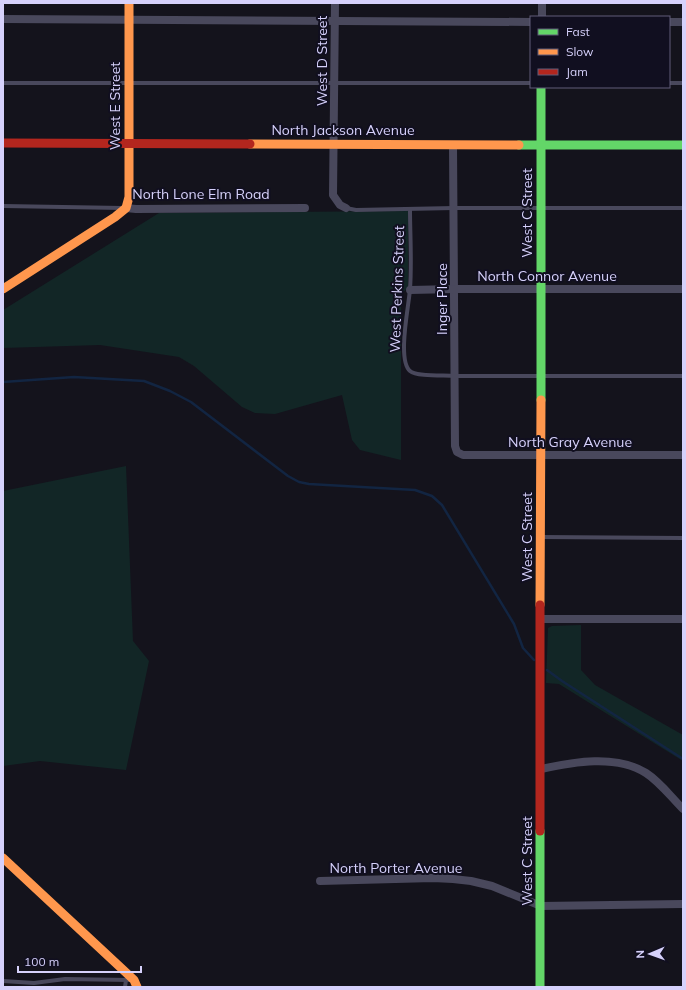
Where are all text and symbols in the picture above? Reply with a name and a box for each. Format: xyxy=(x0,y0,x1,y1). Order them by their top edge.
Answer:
street label: West D Street xyxy=(313,16,331,106)
legend xyxy=(530,16,670,88)
text: Fast xyxy=(566,24,590,39)
text: Slow xyxy=(566,44,594,59)
street label: West E Street xyxy=(106,62,124,150)
text: Jam xyxy=(566,64,588,79)
street label: North Jackson Avenue xyxy=(271,121,415,139)
street label: West C Street xyxy=(518,168,536,258)
street label: North Lone Elm Road xyxy=(132,185,270,203)
street label: West Perkins Street xyxy=(386,225,408,353)
street label: Inger Place xyxy=(433,263,451,335)
street label: North Connor Avenue xyxy=(477,267,617,285)
street label: North Gray Avenue xyxy=(508,433,632,451)
street label: West C Street xyxy=(518,492,536,582)
street label: West C Street xyxy=(518,816,536,906)
street label: North Porter Avenue xyxy=(330,859,462,877)
north arrow xyxy=(630,934,670,974)
scale bar xyxy=(18,948,141,974)
text: N xyxy=(633,950,647,959)
text: 100 m xyxy=(24,954,59,969)

